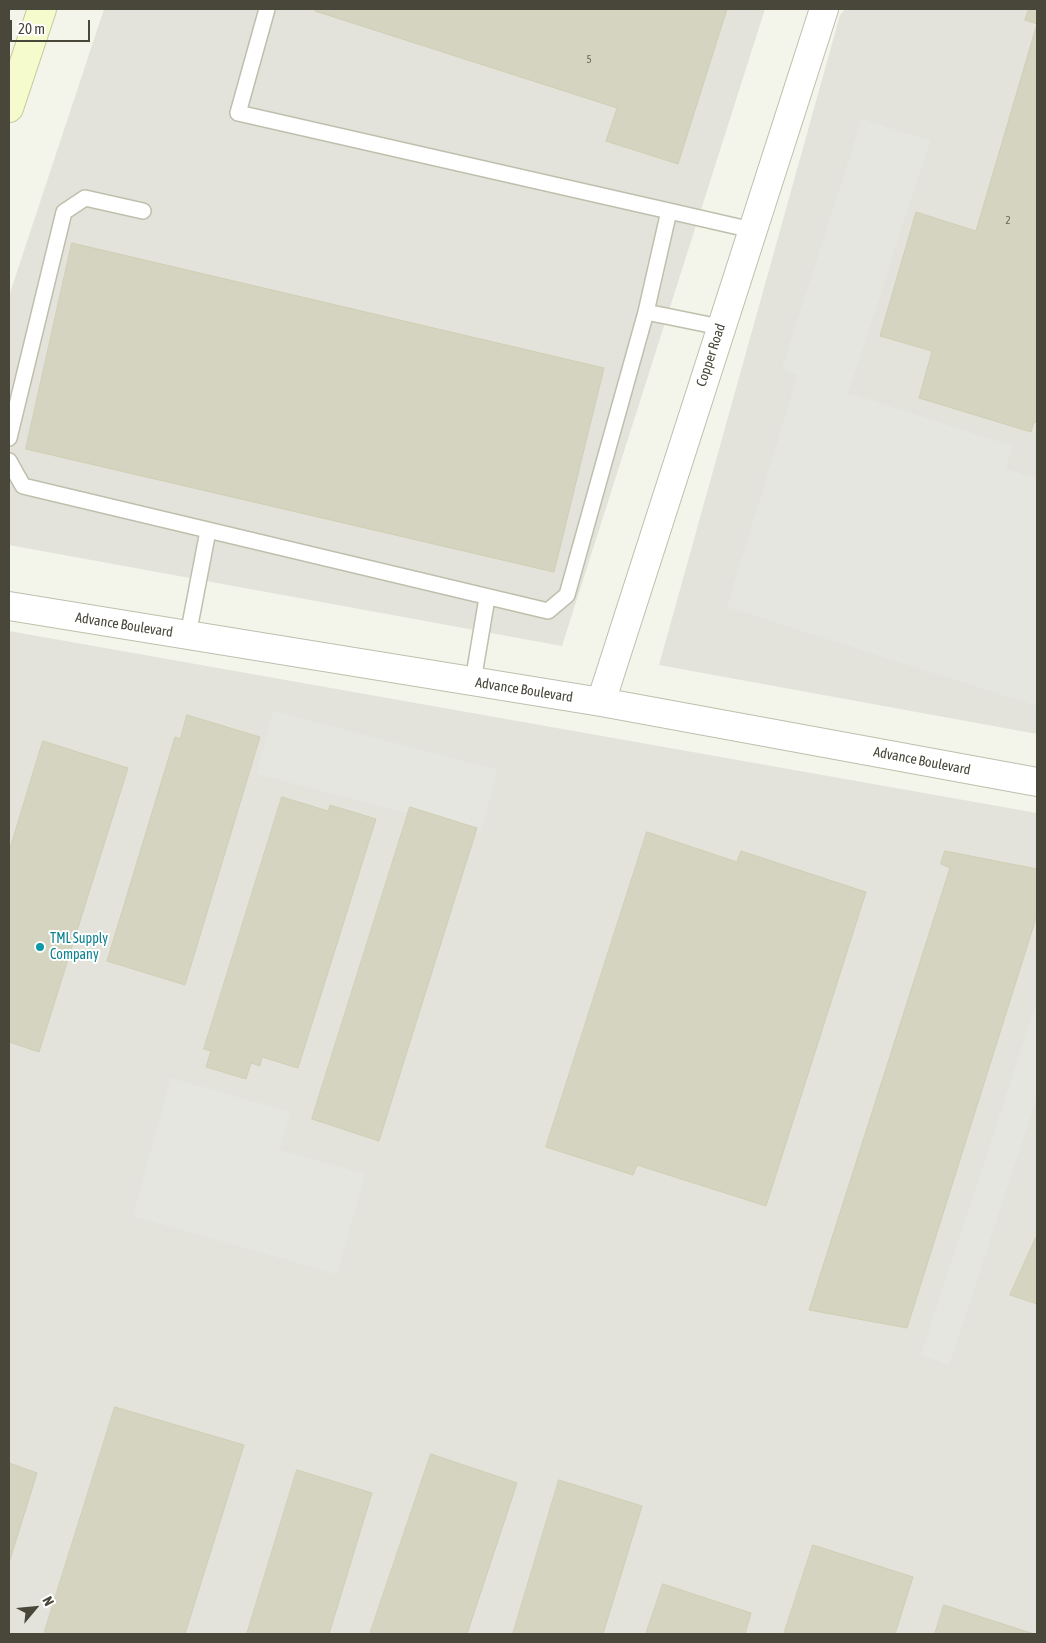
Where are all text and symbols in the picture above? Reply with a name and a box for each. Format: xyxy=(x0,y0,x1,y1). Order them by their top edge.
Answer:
scale bar xyxy=(12,10,92,42)
text: 20 m xyxy=(18,20,45,37)
house number: 5 xyxy=(586,53,592,67)
house number: 2 xyxy=(1005,214,1011,228)
street label: Copper Road xyxy=(693,321,729,389)
street label: Advance Boulevard xyxy=(74,609,174,641)
street label: Advance Boulevard xyxy=(474,674,574,706)
street label: Advance Boulevard xyxy=(872,743,972,779)
place label: TML Supply Company xyxy=(50,931,108,964)
marker: TML Supply Company xyxy=(34,941,46,953)
north arrow xyxy=(10,1583,60,1633)
text: N xyxy=(39,1594,57,1608)

